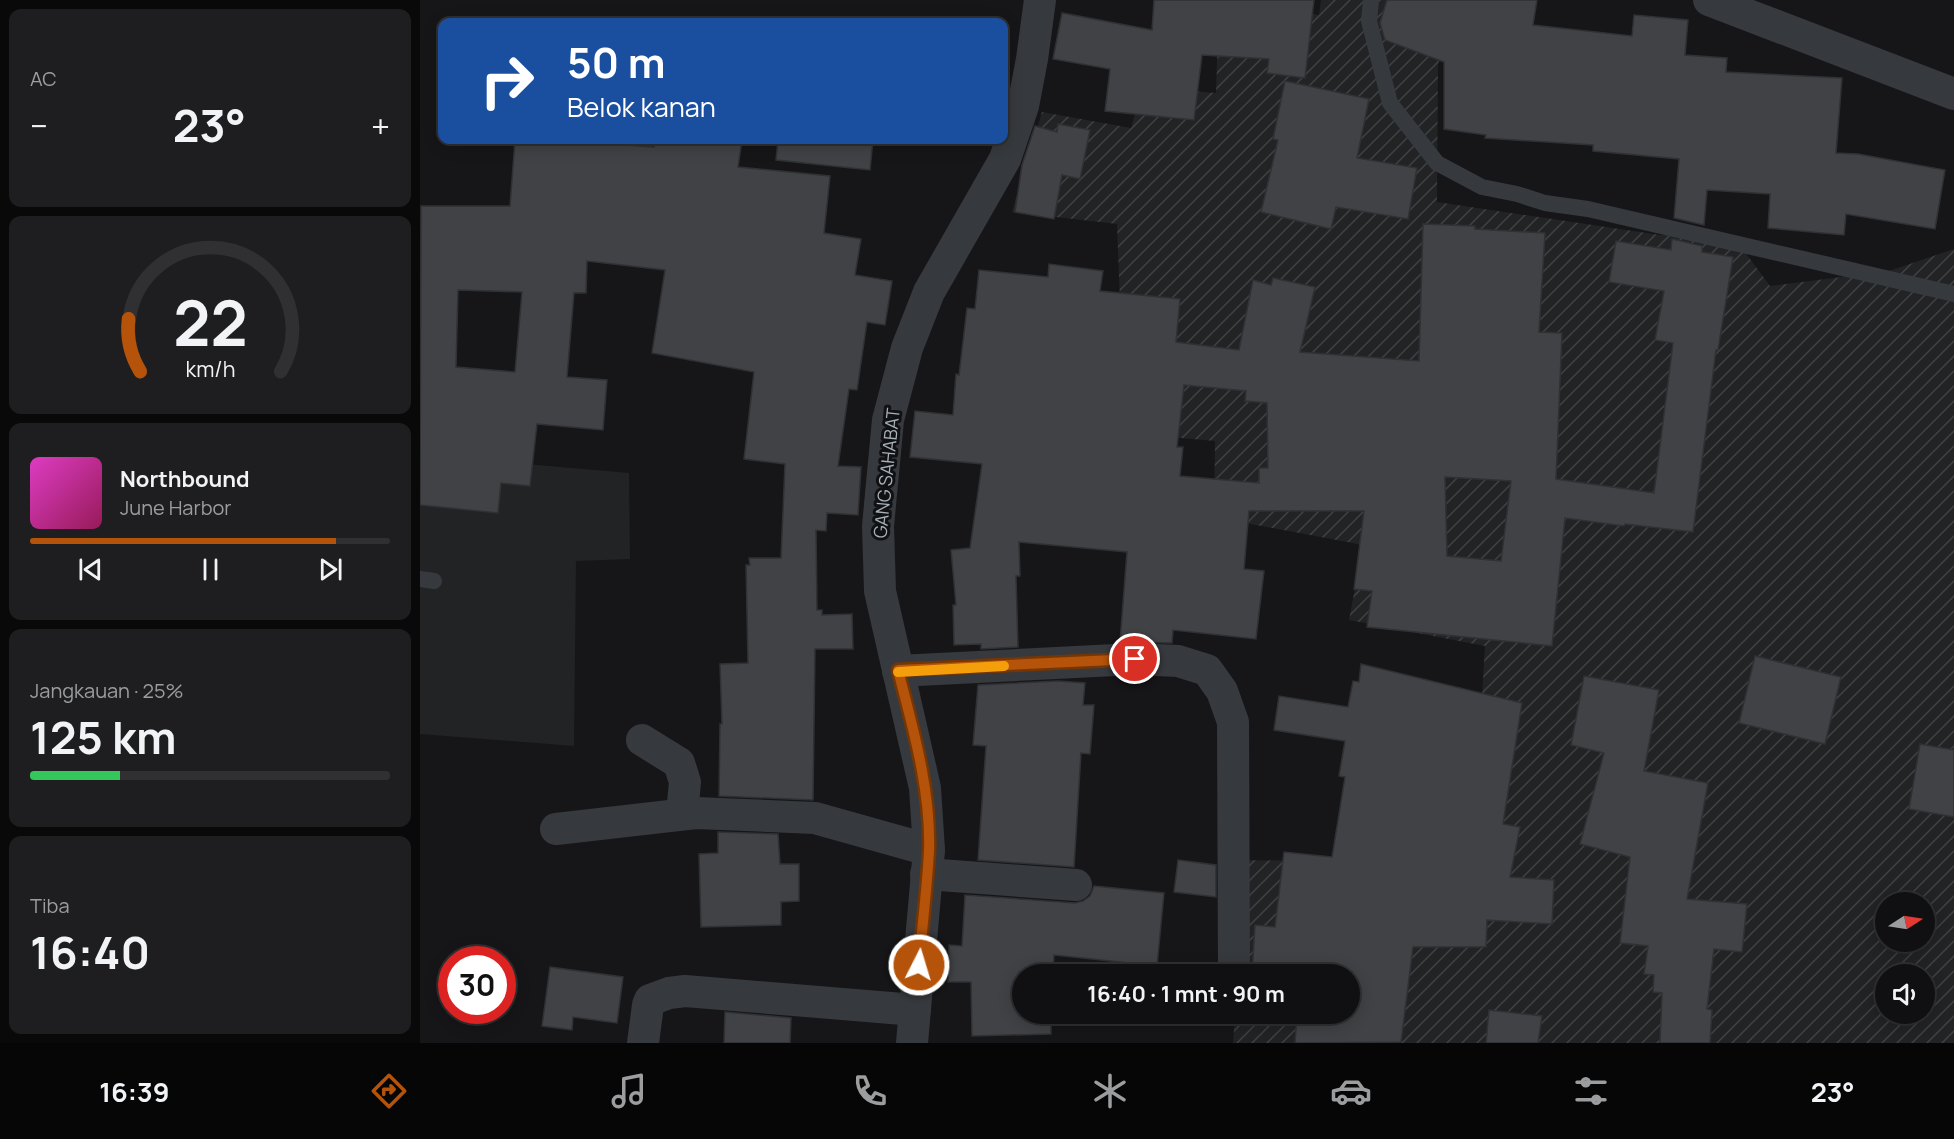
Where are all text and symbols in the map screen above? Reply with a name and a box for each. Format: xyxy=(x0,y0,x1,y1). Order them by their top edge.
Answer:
text: 50 m xyxy=(567,33,665,91)
icon: right xyxy=(468,42,546,120)
text: AC xyxy=(30,65,57,92)
text: Belok kanan xyxy=(567,88,716,125)
text: 23° xyxy=(173,94,246,156)
text: − xyxy=(30,103,48,148)
text: + xyxy=(371,103,390,148)
text: 22 xyxy=(173,279,247,365)
text: km/h xyxy=(185,354,235,383)
street label: GANG SAHABAT xyxy=(867,407,905,539)
text: Northbound xyxy=(120,464,250,494)
text: June Harbor xyxy=(120,494,232,521)
icon: previous xyxy=(74,553,107,586)
icon: pause xyxy=(194,553,227,586)
icon: next xyxy=(314,553,347,586)
pin xyxy=(1109,633,1160,684)
icon: arrive xyxy=(1118,642,1151,675)
text: Jangkauan · 25% xyxy=(30,677,184,704)
text: 125 km xyxy=(30,706,177,768)
text: Tiba xyxy=(30,892,70,919)
north arrow xyxy=(1875,892,1935,952)
map controls xyxy=(1875,892,1935,1024)
text: 16:40 xyxy=(30,921,150,983)
position arrow xyxy=(887,933,951,997)
speed limit sign: 30 xyxy=(438,946,516,1024)
button: sound xyxy=(1875,964,1935,1024)
text: 16:40 · 1 mnt · 90 m xyxy=(1087,979,1285,1009)
icon: directions xyxy=(368,1070,410,1112)
icon: music xyxy=(608,1070,650,1112)
icon: phone xyxy=(849,1070,891,1112)
icon: climate xyxy=(1089,1070,1131,1112)
icon: car xyxy=(1330,1070,1372,1112)
icon: filters xyxy=(1570,1070,1612,1112)
text: 16:39 xyxy=(99,1073,170,1110)
text: 23° xyxy=(1811,1073,1855,1110)

